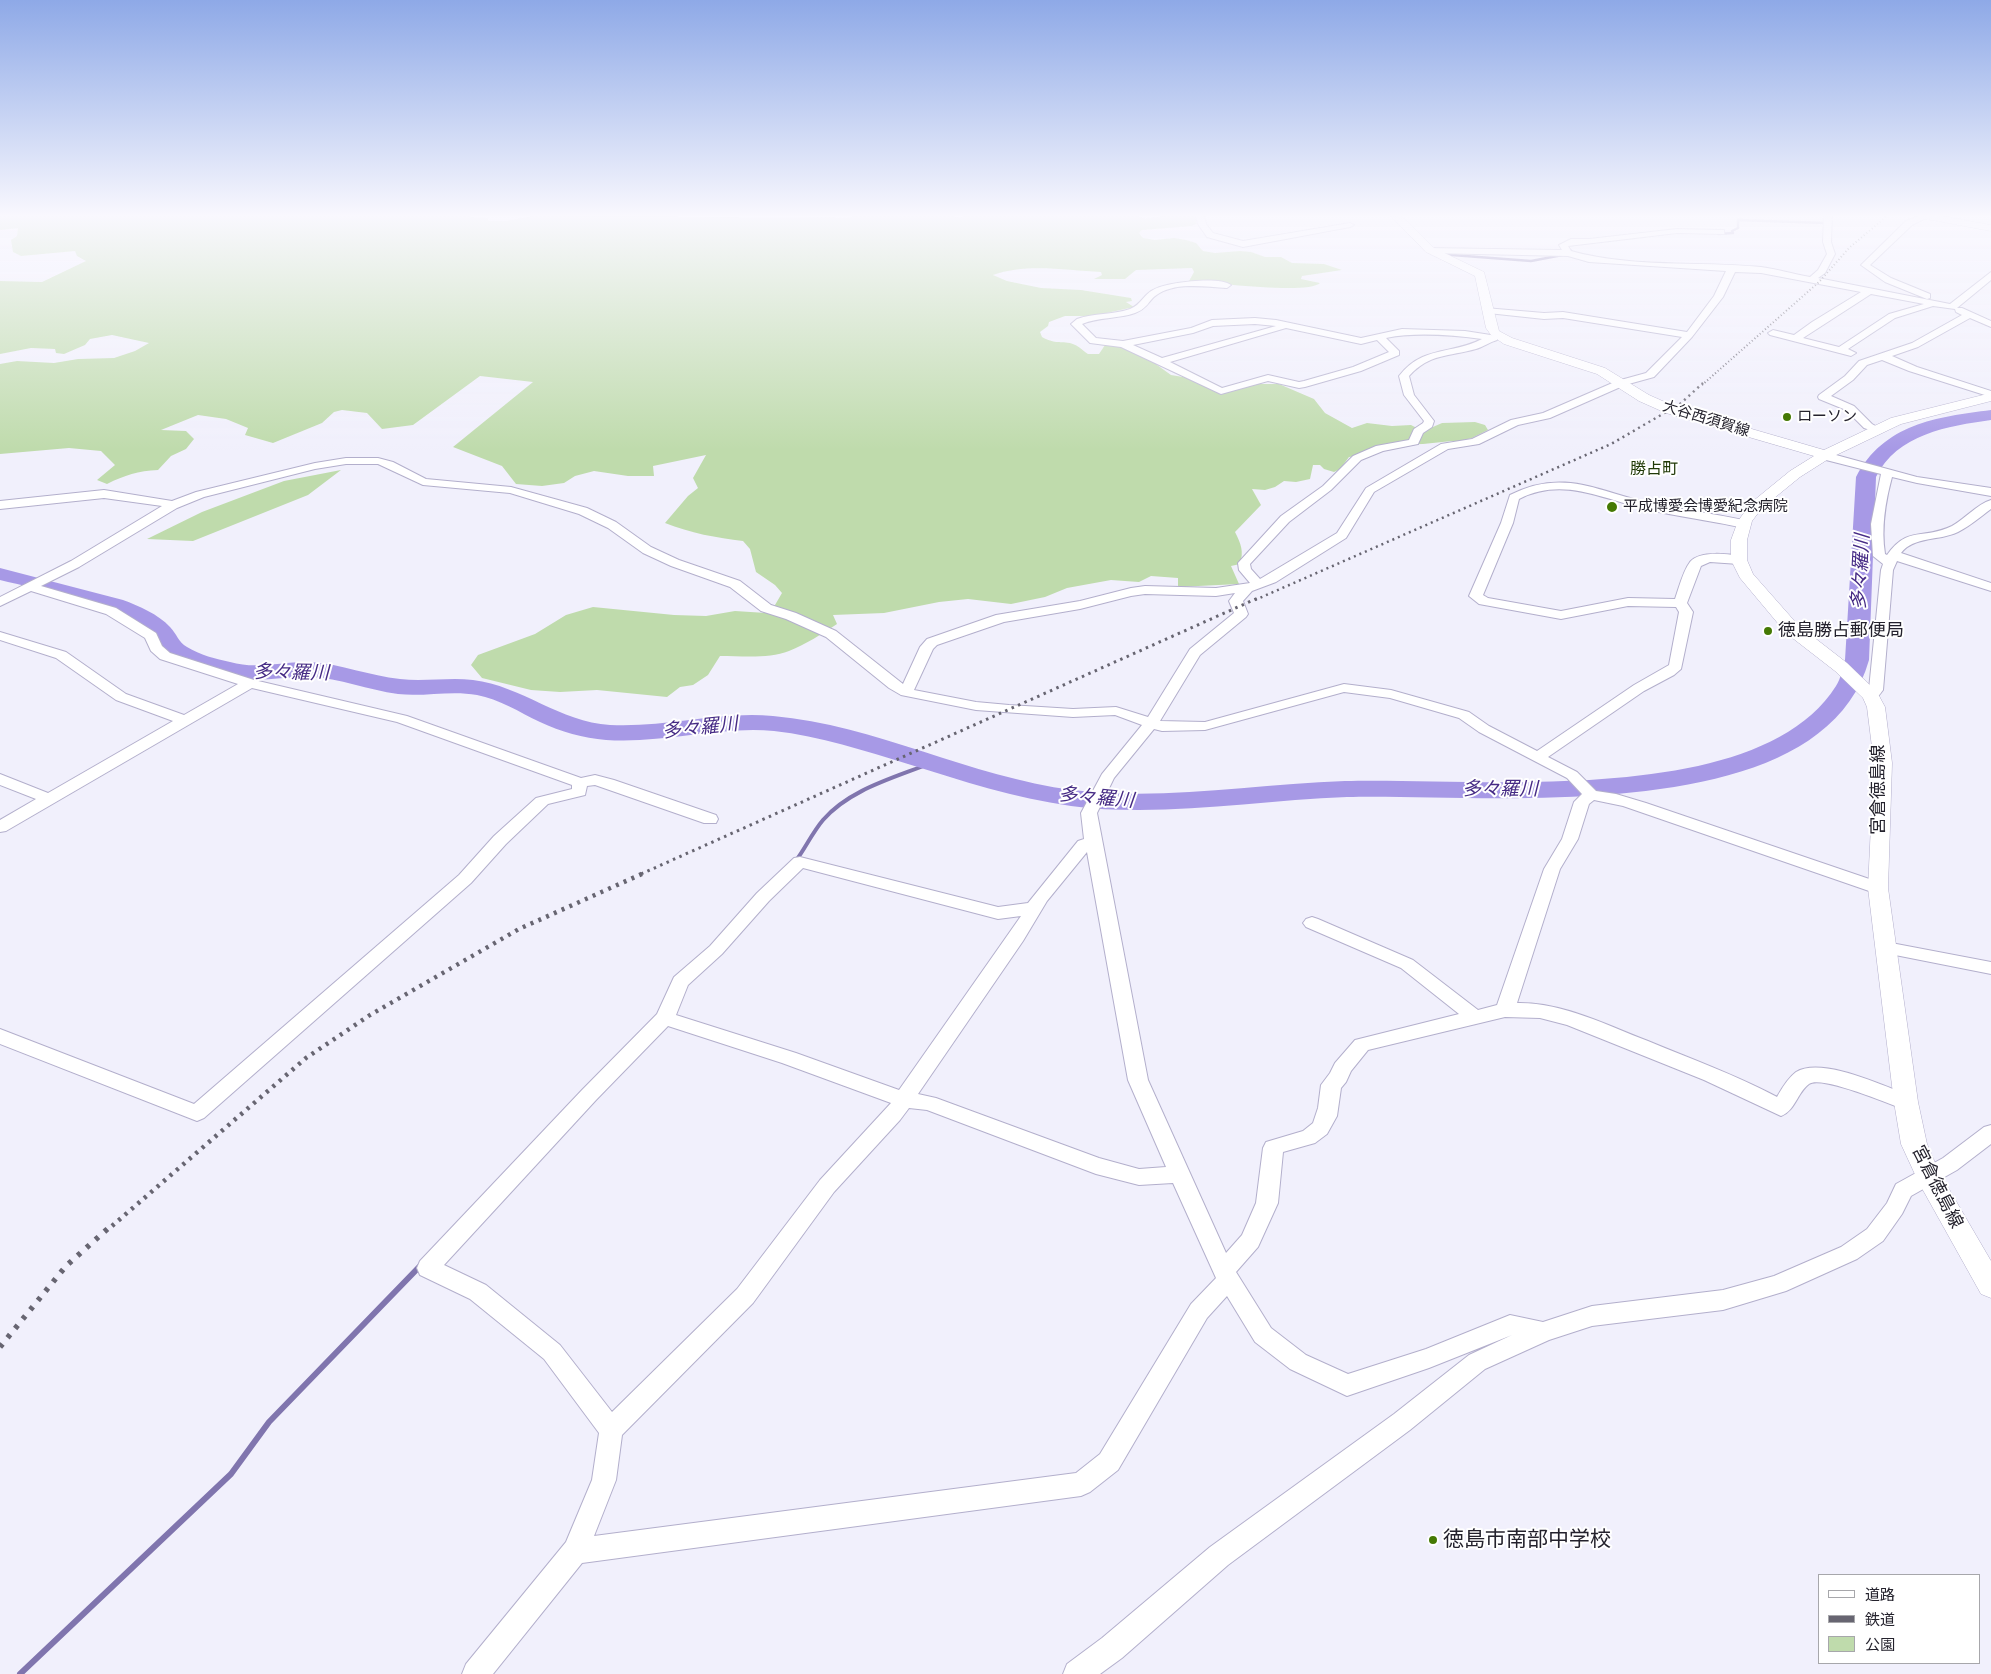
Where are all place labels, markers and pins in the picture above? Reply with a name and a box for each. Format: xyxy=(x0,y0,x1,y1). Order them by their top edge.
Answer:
place label: ローソン xyxy=(1797,408,1857,426)
marker: ローソン xyxy=(1781,411,1793,423)
place label: 平成博愛会博愛紀念病院 xyxy=(1623,498,1788,516)
marker: 平成博愛会博愛紀念病院 xyxy=(1605,500,1619,514)
place label: 徳島勝占郵便局 xyxy=(1778,620,1904,642)
marker: 徳島勝占郵便局 xyxy=(1762,625,1774,637)
place label: 徳島市南部中学校 xyxy=(1443,1527,1611,1553)
marker: 徳島市南部中学校 xyxy=(1427,1534,1439,1546)

